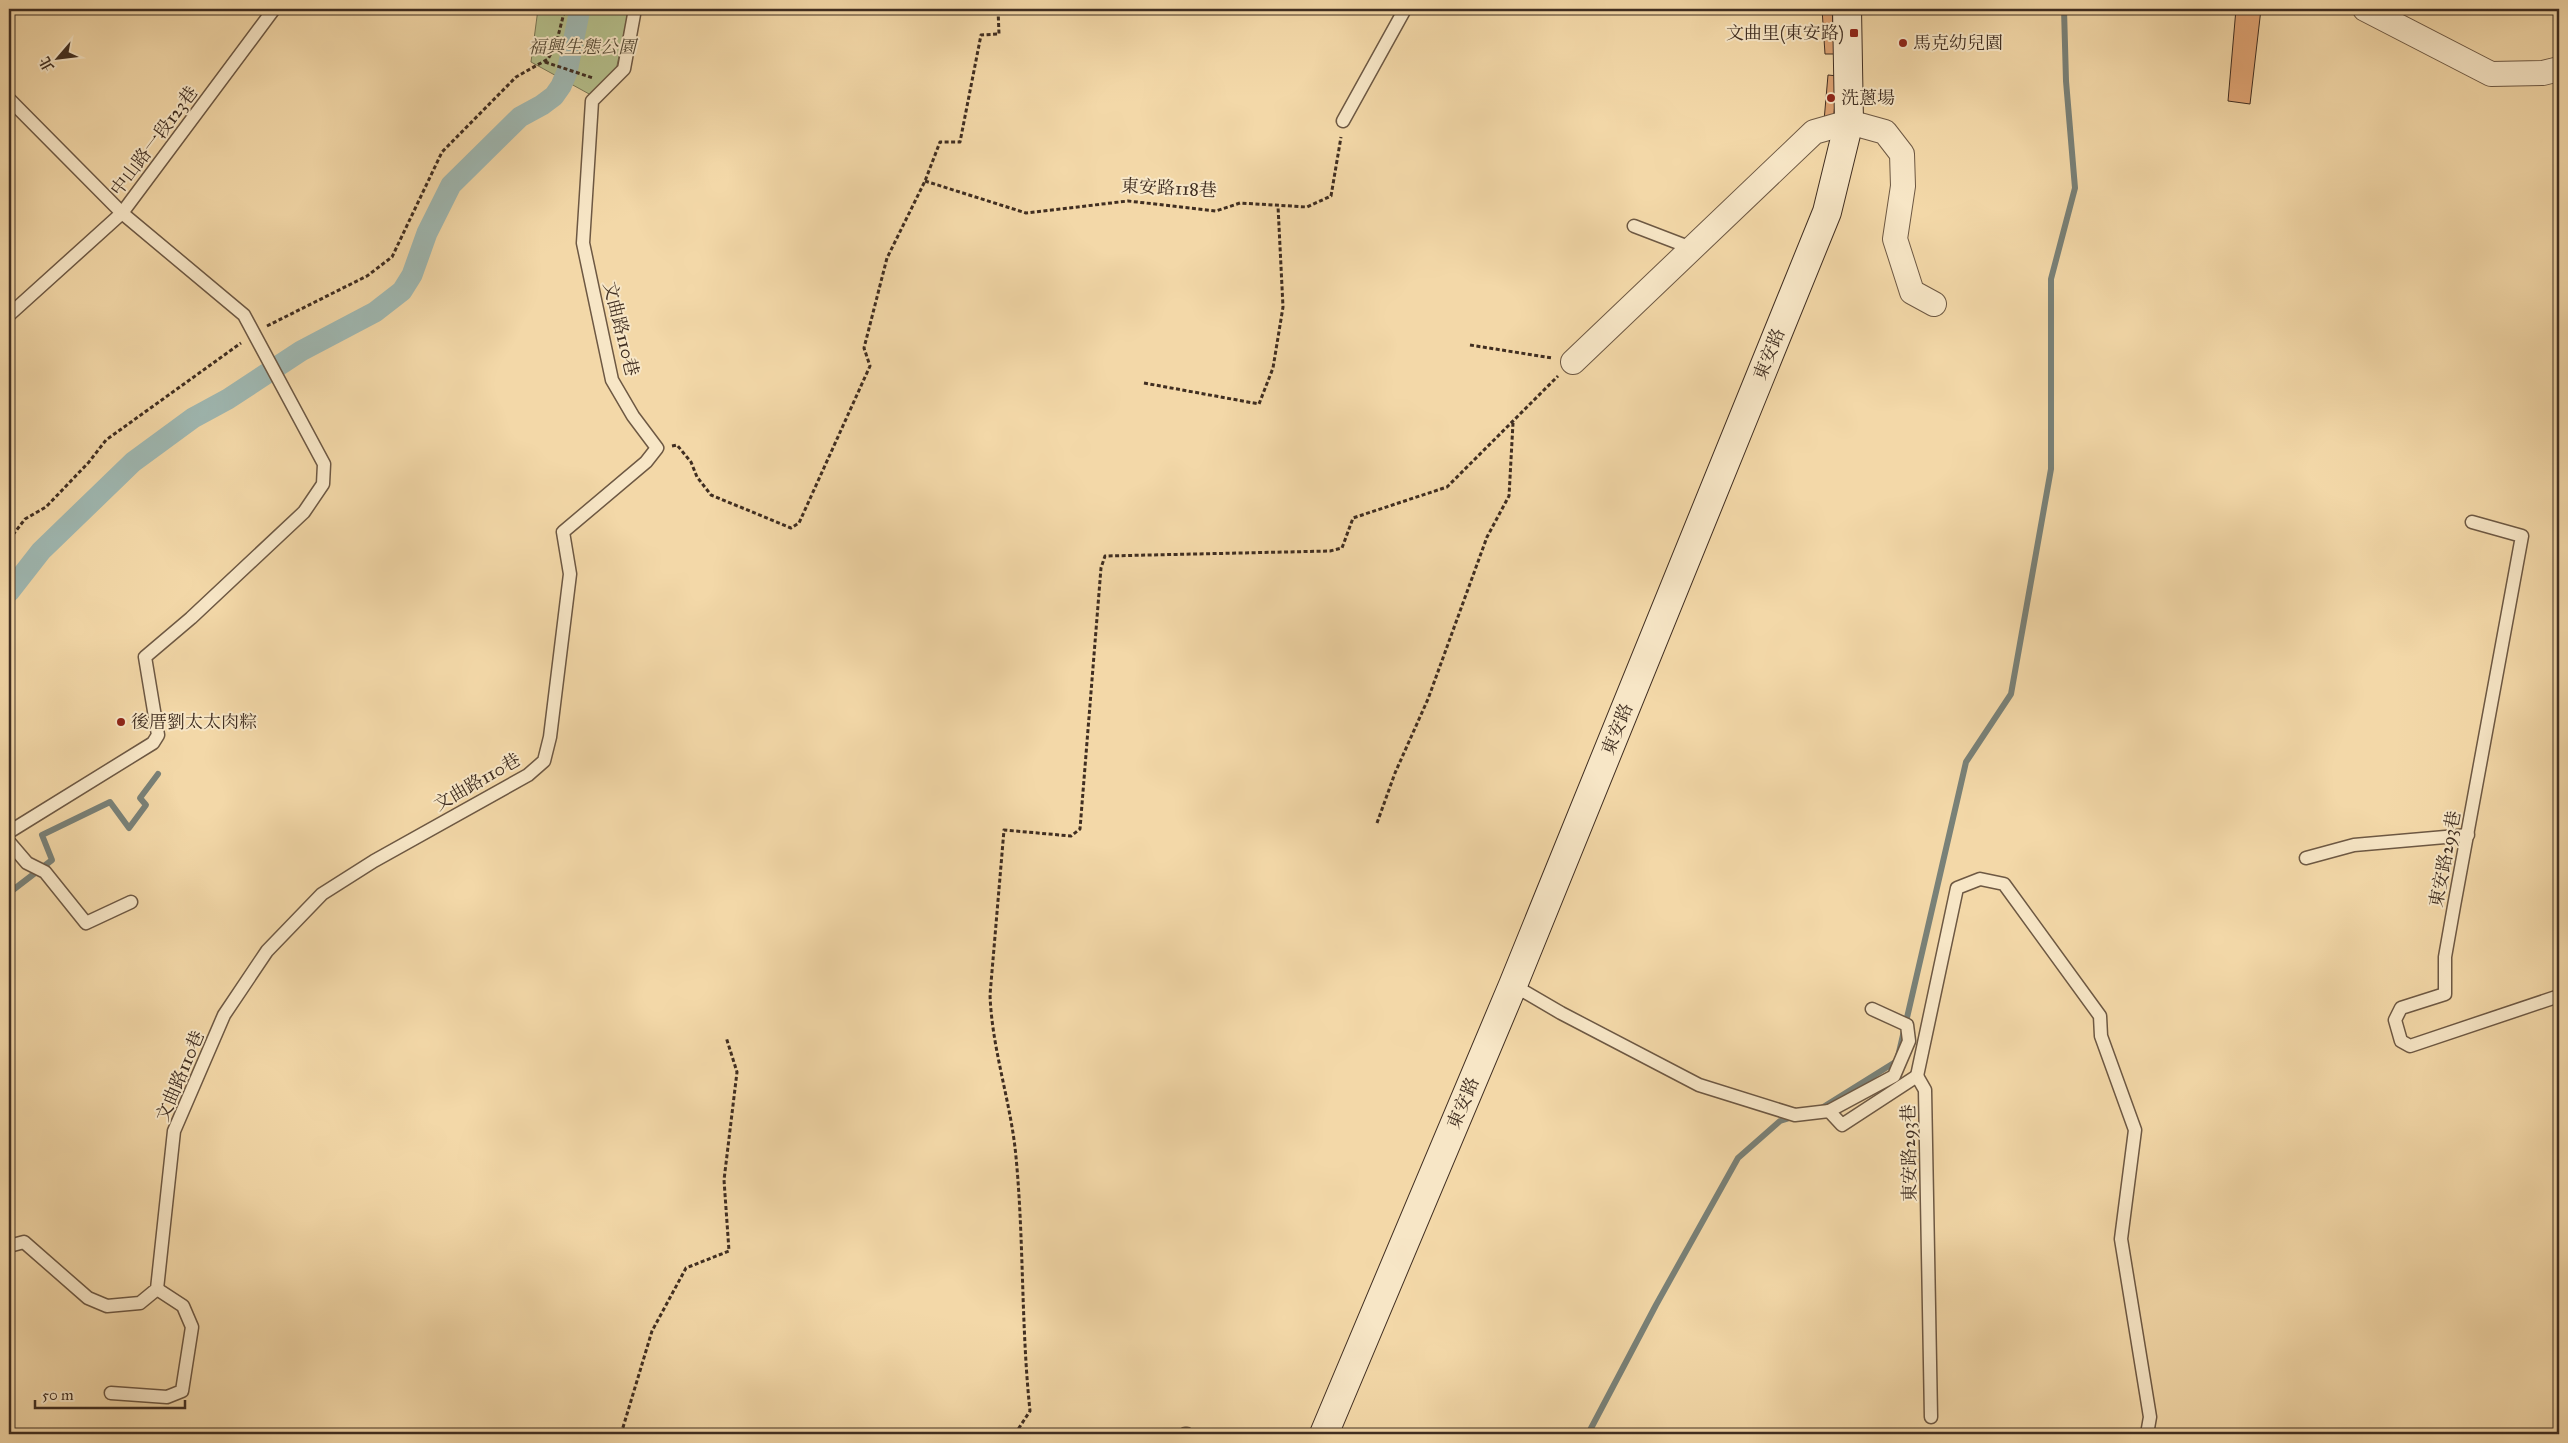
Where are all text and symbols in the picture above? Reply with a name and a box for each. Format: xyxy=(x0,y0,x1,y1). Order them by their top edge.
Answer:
place label: 文曲里(東安路) xyxy=(1726,22,1844,45)
marker: 文曲里(東安路) xyxy=(1848,27,1860,39)
north arrow xyxy=(32,32,82,82)
place label: 馬克幼兒園 xyxy=(1913,32,2003,54)
park label: 福興生態公園 xyxy=(528,36,639,58)
marker: 馬克幼兒園 xyxy=(1897,37,1909,49)
text: 北 xyxy=(36,54,58,74)
street label: 中山路一段123巷 xyxy=(106,82,202,200)
place label: 洗蔥場 xyxy=(1841,87,1895,109)
marker: 洗蔥場 xyxy=(1825,92,1837,104)
street label: 東安路118巷 xyxy=(1121,175,1217,201)
street label: 文曲路110巷 xyxy=(599,279,643,379)
street label: 東安路 xyxy=(1749,325,1789,383)
street label: 東安路 xyxy=(1597,700,1637,758)
place label: 後厝劉太太肉粽 xyxy=(131,711,257,733)
marker: 後厝劉太太肉粽 xyxy=(115,716,127,728)
street label: 文曲路110巷 xyxy=(430,748,524,816)
street label: 東安路293巷 xyxy=(2425,809,2465,909)
street label: 文曲路110巷 xyxy=(151,1027,209,1125)
street label: 東安路 xyxy=(1442,1074,1484,1132)
street label: 東安路293巷 xyxy=(1897,1104,1921,1202)
scale bar xyxy=(35,1378,185,1410)
text: 50 m xyxy=(42,1386,74,1404)

